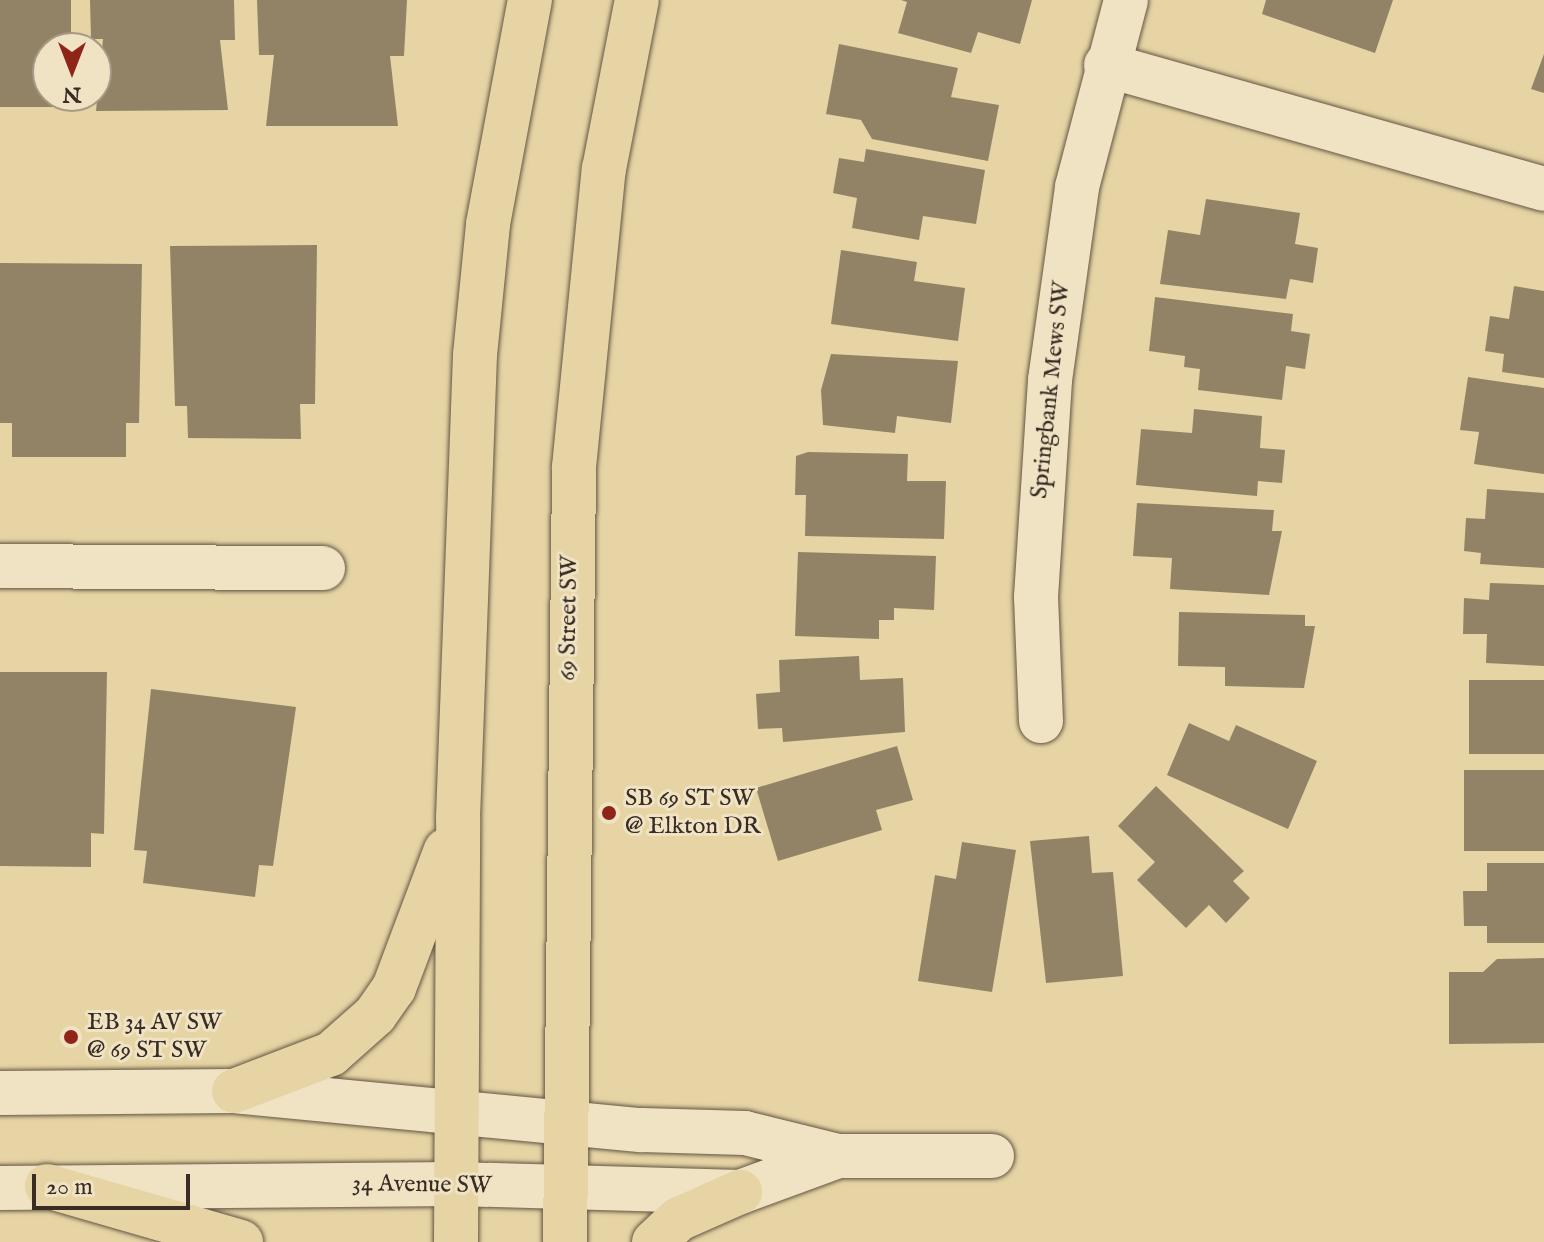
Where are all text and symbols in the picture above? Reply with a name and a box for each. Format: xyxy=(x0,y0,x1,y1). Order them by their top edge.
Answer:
north arrow xyxy=(32,32,112,112)
text: N xyxy=(62,80,82,108)
street label: Springbank Mews SW xyxy=(1025,280,1077,500)
street label: 69 Street SW xyxy=(554,555,584,681)
place label: SB 69 ST SW @ Elkton DR xyxy=(625,785,760,841)
marker: SB 69 ST SW @ Elkton DR xyxy=(600,804,618,822)
place label: EB 34 AV SW @ 69 ST SW xyxy=(87,1009,222,1065)
marker: EB 34 AV SW @ 69 ST SW xyxy=(62,1028,80,1046)
scale bar xyxy=(36,1158,194,1208)
street label: 34 Avenue SW xyxy=(352,1169,492,1201)
text: 20 m xyxy=(46,1172,93,1203)

